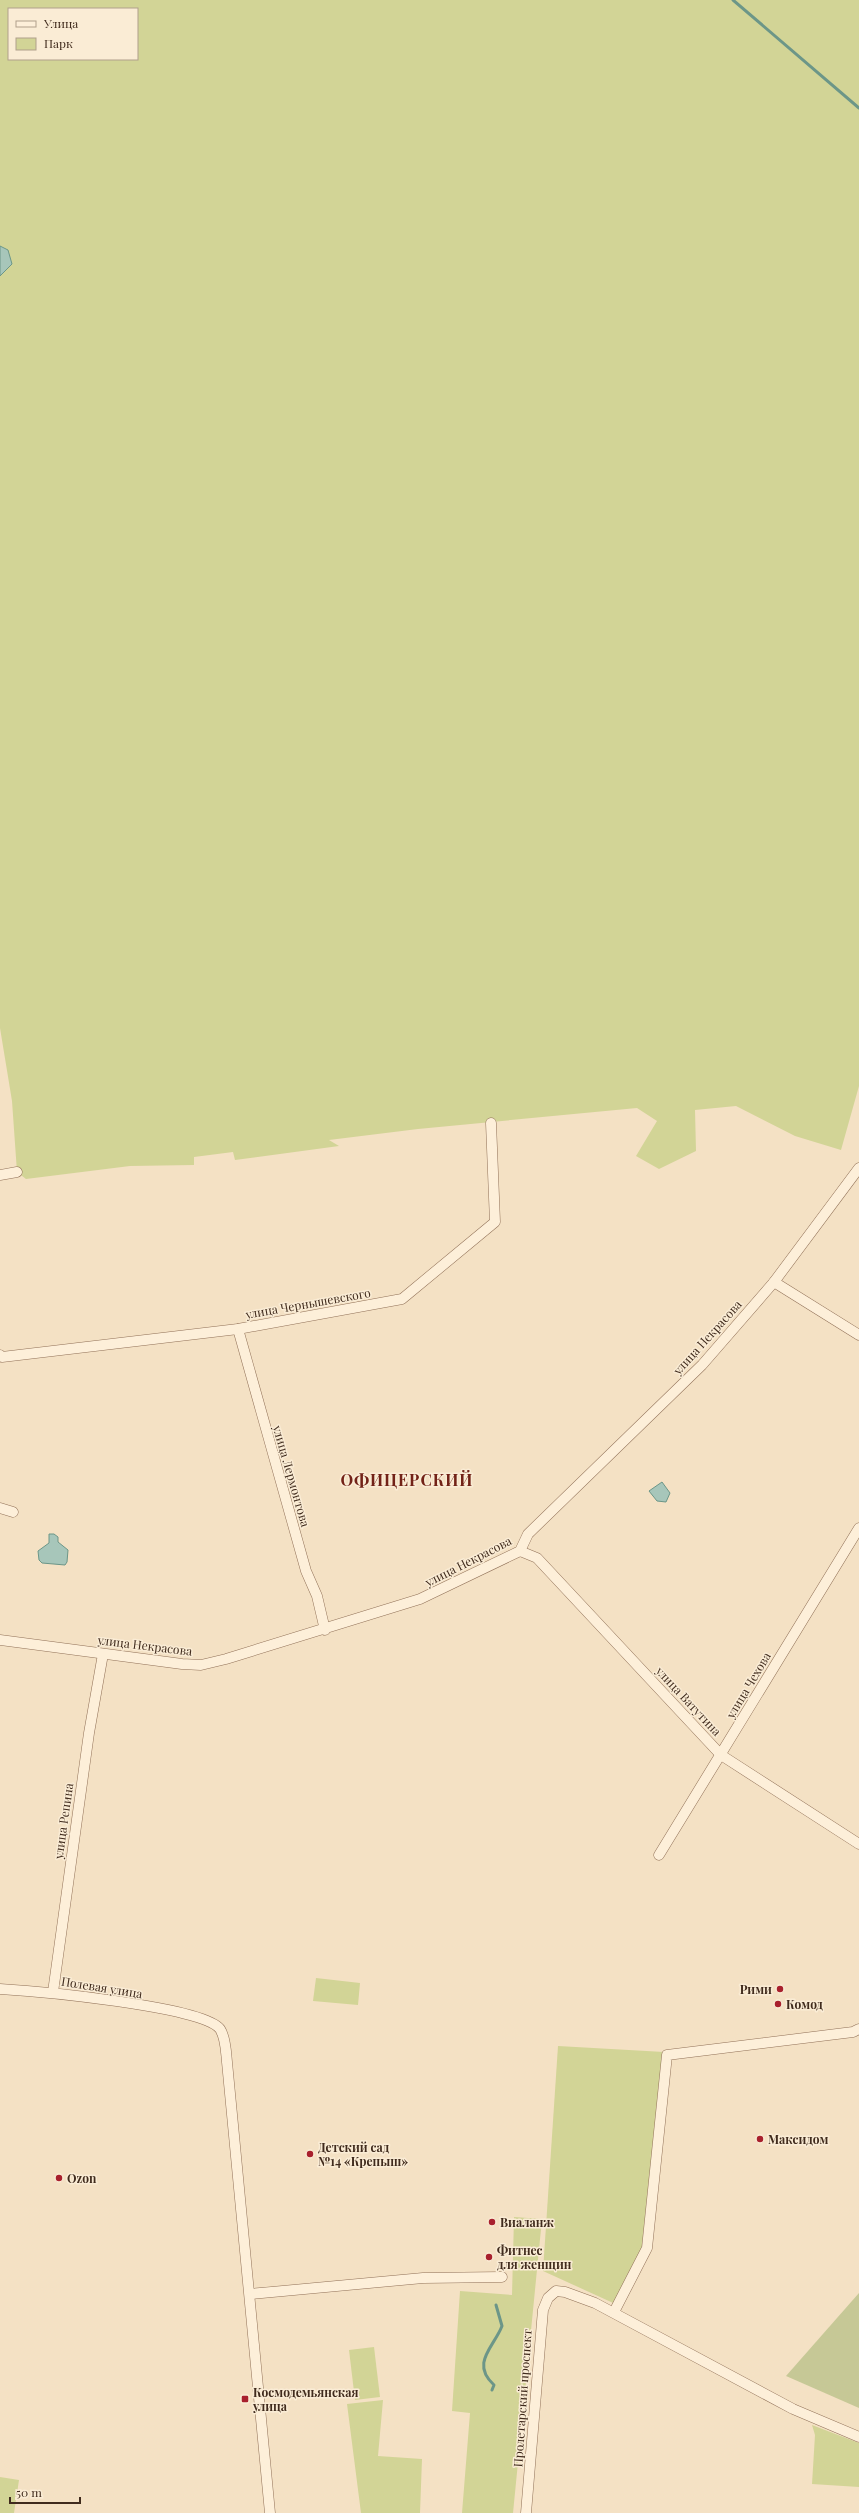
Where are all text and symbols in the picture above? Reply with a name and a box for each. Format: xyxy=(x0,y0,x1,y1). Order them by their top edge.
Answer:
legend xyxy=(8,8,138,60)
text: Улица xyxy=(43,15,78,31)
text: Парк xyxy=(44,35,73,51)
street label: улица Чернышевского xyxy=(243,1284,372,1322)
street label: улица Некрасова xyxy=(669,1296,745,1378)
street label: улица Лермонтова xyxy=(270,1423,314,1529)
district label: ОФИЦЕРСКИЙ xyxy=(341,1469,473,1490)
street label: улица Некрасова xyxy=(421,1532,514,1590)
street label: улица Некрасова xyxy=(96,1631,193,1659)
street label: улица Чехова xyxy=(721,1649,774,1722)
street label: улица Ватутина xyxy=(652,1662,725,1739)
street label: улица Репина xyxy=(50,1782,76,1861)
street label: Полевая улица xyxy=(60,1973,144,2001)
place label: Рими xyxy=(740,1981,772,1997)
marker: Рими xyxy=(775,1984,785,1994)
place label: Комод xyxy=(786,1996,823,2012)
marker: Комод xyxy=(773,1999,783,2009)
place label: Максидом xyxy=(768,2131,829,2147)
marker: Максидом xyxy=(755,2134,765,2144)
place label: Детский сад №14 «Крепыш» xyxy=(318,2139,408,2169)
marker: Детский сад №14 «Крепыш» xyxy=(305,2149,315,2159)
place label: Ozon xyxy=(67,2170,97,2186)
marker: Ozon xyxy=(54,2173,64,2183)
place label: Виаланж xyxy=(500,2214,554,2230)
marker: Виаланж xyxy=(487,2217,497,2227)
place label: Фитнес для женщин xyxy=(497,2242,572,2272)
marker: Фитнес для женщин xyxy=(484,2252,494,2262)
street label: Пролетарский проспект xyxy=(509,2328,535,2468)
place label: Космодемьянская улица xyxy=(252,2384,358,2414)
marker: Космодемьянская улица xyxy=(240,2394,250,2404)
scale bar xyxy=(10,2479,80,2505)
text: 50 m xyxy=(16,2484,42,2500)

